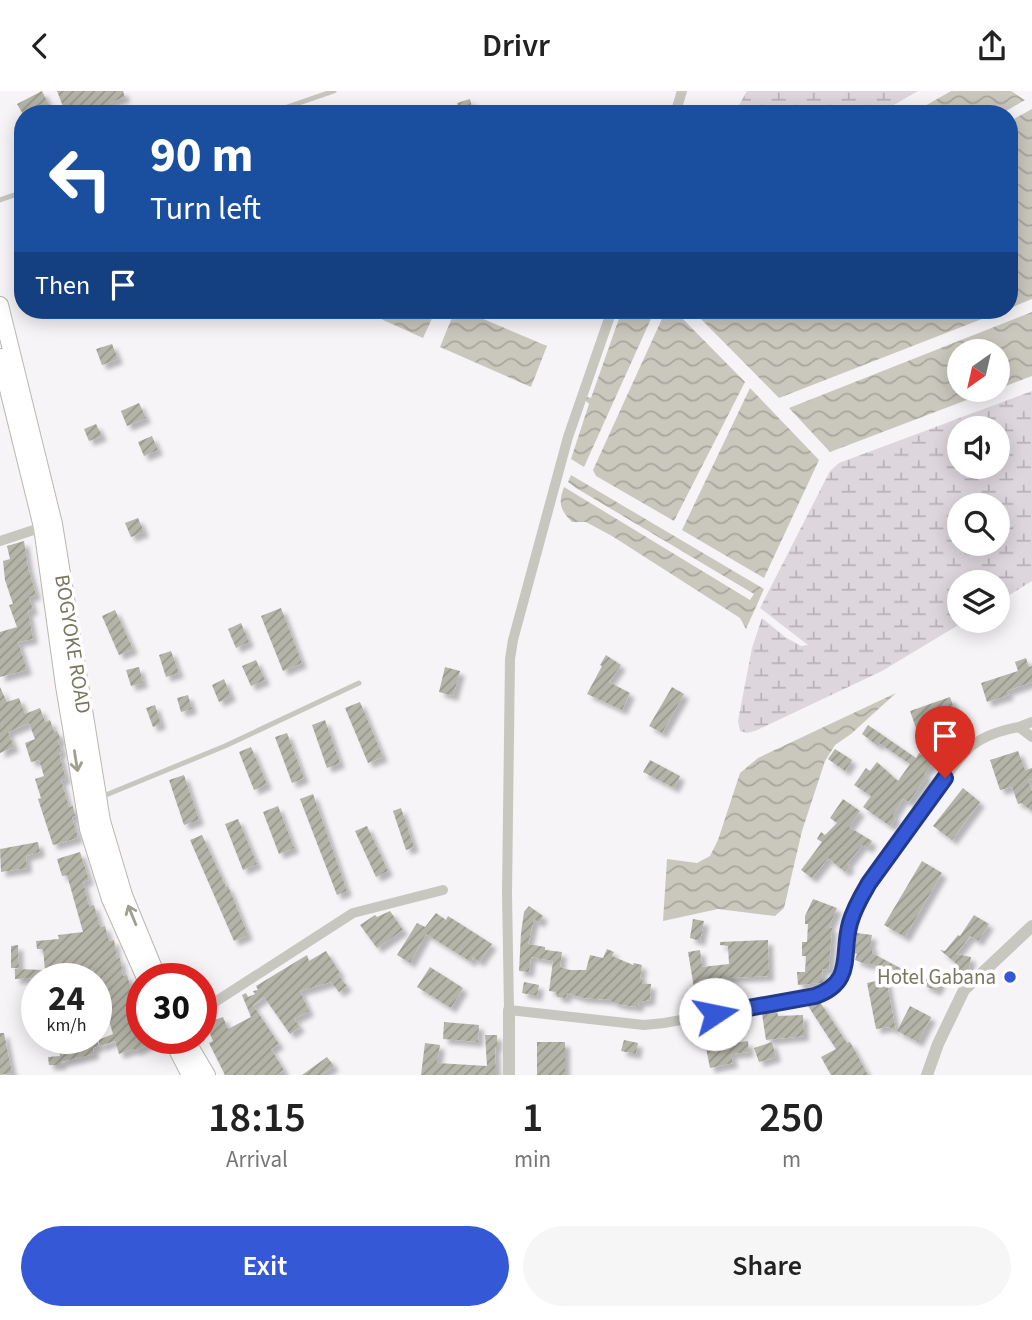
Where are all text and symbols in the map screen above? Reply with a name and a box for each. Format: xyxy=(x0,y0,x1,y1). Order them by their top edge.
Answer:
text: Drivr xyxy=(482,23,550,69)
icon: back xyxy=(21,27,59,65)
icon: share xyxy=(973,27,1011,65)
text: 90 m xyxy=(150,121,254,191)
icon: left xyxy=(35,133,126,224)
text: Turn left xyxy=(150,186,261,232)
icon: arrive xyxy=(104,266,142,304)
text: Then xyxy=(35,267,90,304)
north arrow xyxy=(947,339,1010,403)
map controls xyxy=(947,339,1010,633)
button: sound xyxy=(947,416,1010,479)
button: search xyxy=(947,493,1010,556)
button: layers xyxy=(947,570,1010,633)
street label: BOGYOKE ROAD xyxy=(47,572,99,716)
pin xyxy=(915,706,975,778)
icon: arrive xyxy=(926,717,964,755)
one-way arrow xyxy=(70,749,83,772)
one-way arrow xyxy=(125,905,138,927)
place label: Hotel Gabana xyxy=(877,962,996,992)
speed limit sign: 30 xyxy=(126,963,217,1054)
marker: Hotel Gabana xyxy=(1002,969,1018,985)
text: 24 xyxy=(48,974,85,1024)
position arrow xyxy=(678,977,752,1051)
text: km/h xyxy=(47,1013,86,1038)
text: 18:15 xyxy=(208,1088,306,1148)
text: 1 xyxy=(522,1088,543,1148)
text: 250 xyxy=(759,1088,824,1148)
text: Arrival xyxy=(226,1143,288,1176)
text: min xyxy=(514,1143,551,1176)
text: m xyxy=(782,1143,801,1176)
button: Exit xyxy=(21,1226,509,1306)
button: Share xyxy=(523,1226,1011,1306)

